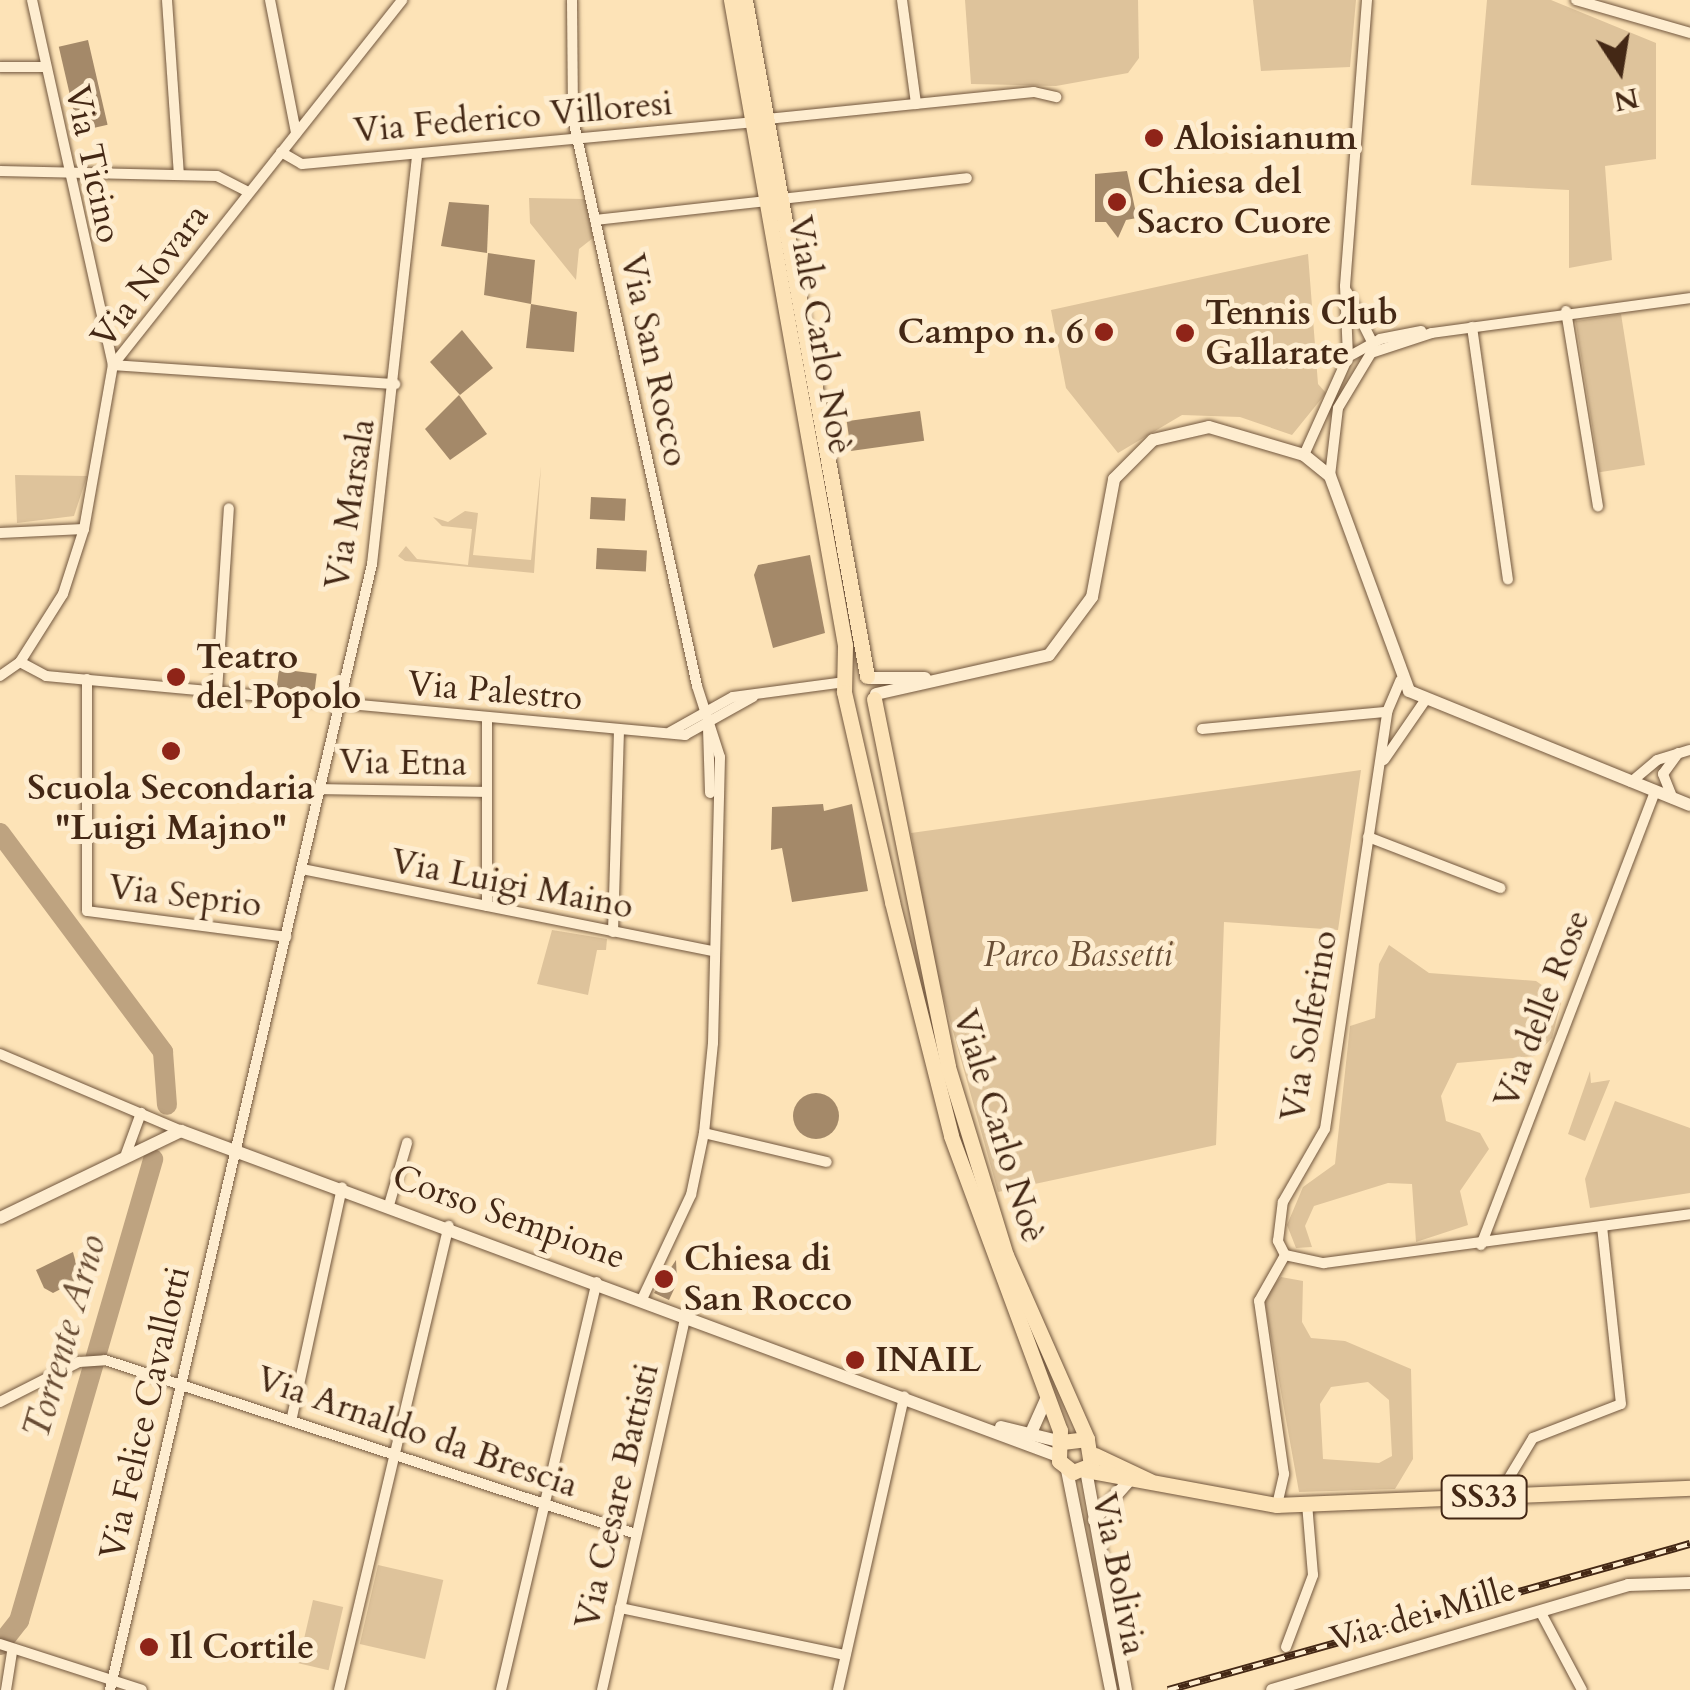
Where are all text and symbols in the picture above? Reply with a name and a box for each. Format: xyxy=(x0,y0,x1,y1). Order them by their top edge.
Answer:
north arrow xyxy=(1570,20,1670,120)
text: N xyxy=(1610,78,1642,120)
street label: Via Ticino xyxy=(56,81,130,247)
street label: Via Federico Villoresi xyxy=(352,82,674,152)
place label: Aloisianum xyxy=(1174,117,1357,159)
marker: Aloisianum xyxy=(1143,127,1165,149)
place label: Chiesa del Sacro Cuore xyxy=(1137,161,1332,243)
marker: Chiesa del Sacro Cuore xyxy=(1106,191,1128,213)
street label: Via Novara xyxy=(82,196,218,356)
street label: Viale Carlo Noè xyxy=(778,212,862,458)
street label: Via San Rocco xyxy=(611,250,697,470)
place label: Tennis Club Gallarate xyxy=(1205,292,1398,374)
place label: Campo n. 6 xyxy=(898,311,1084,353)
marker: Campo n. 6 xyxy=(1093,321,1115,343)
marker: Tennis Club Gallarate xyxy=(1174,322,1196,344)
street label: Via Marsala xyxy=(316,416,384,592)
place label: Teatro del Popolo xyxy=(196,636,361,718)
street label: Via Palestro xyxy=(406,662,584,720)
marker: Teatro del Popolo xyxy=(165,666,187,688)
marker: Scuola Secondaria "Luigi Majno" xyxy=(160,740,182,762)
street label: Via Etna xyxy=(339,741,467,785)
place label: Scuola Secondaria "Luigi Majno" xyxy=(27,767,315,849)
street label: Via Luigi Maino xyxy=(387,840,637,928)
street label: Via Seprio xyxy=(106,866,264,926)
street label: Via delle Rose xyxy=(1485,904,1599,1114)
street label: Via Solferino xyxy=(1272,927,1346,1125)
park label: Parco Bassetti xyxy=(983,934,1173,976)
street label: Viale Carlo Noè xyxy=(944,1004,1054,1248)
street label: Corso Sempione xyxy=(387,1155,631,1279)
water label: Torrente Arno xyxy=(14,1230,116,1444)
place label: Chiesa di San Rocco xyxy=(684,1238,852,1320)
street label: Via Felice Cavallotti xyxy=(91,1262,199,1564)
marker: Chiesa di San Rocco xyxy=(653,1268,675,1290)
place label: INAIL xyxy=(875,1339,981,1381)
marker: INAIL xyxy=(844,1349,866,1371)
street label: Via Arnaldo da Brescia xyxy=(251,1357,583,1507)
street label: Via Cesare Battisti xyxy=(566,1359,668,1633)
road number: SS33 xyxy=(1439,1470,1529,1524)
street label: Via Bolivia xyxy=(1083,1489,1155,1659)
street label: Via dei Mille xyxy=(1326,1568,1520,1660)
place label: Il Cortile xyxy=(169,1626,314,1668)
marker: Il Cortile xyxy=(138,1636,160,1658)

